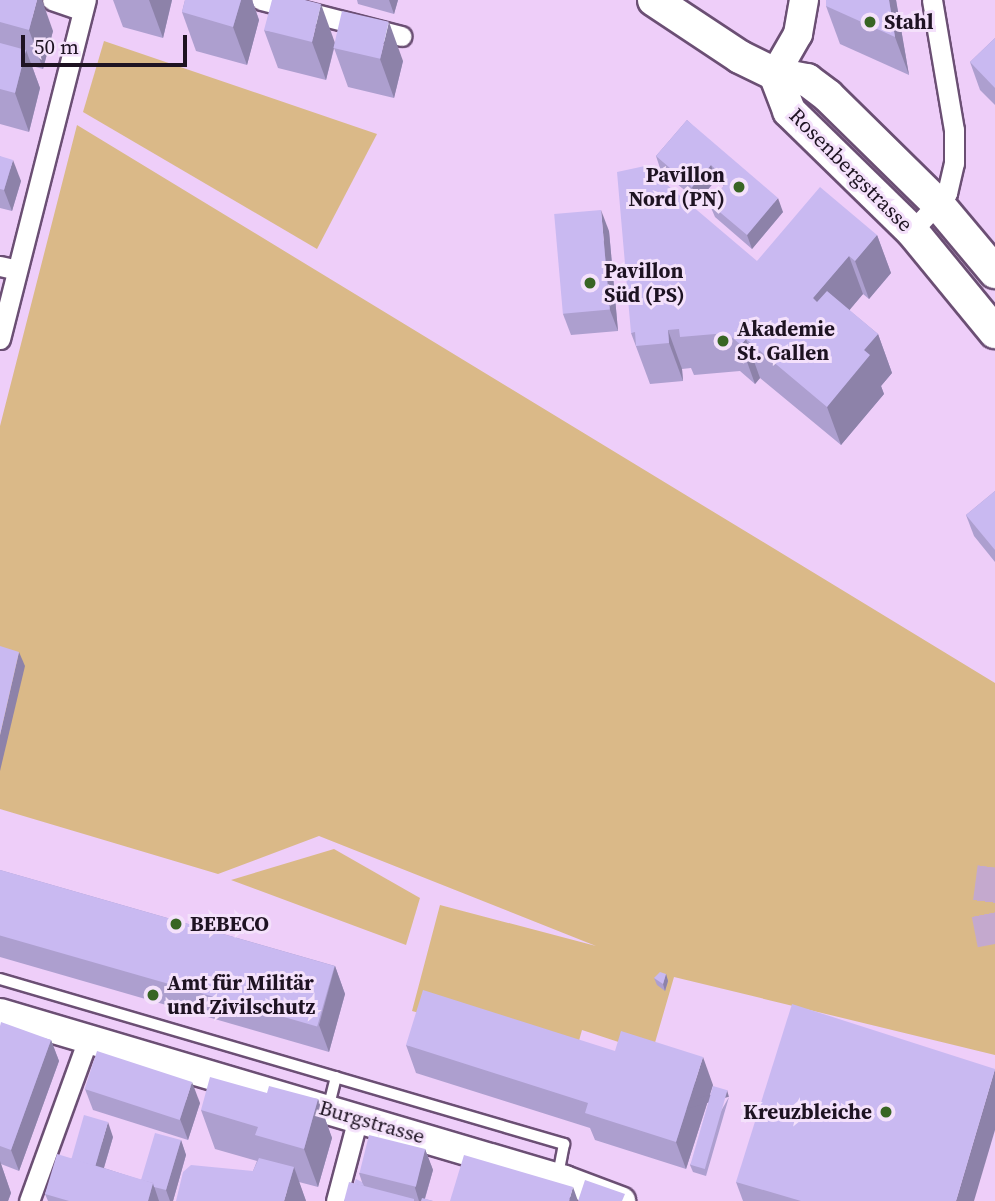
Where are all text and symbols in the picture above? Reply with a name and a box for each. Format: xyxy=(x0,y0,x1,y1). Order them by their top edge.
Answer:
place label: Stahl xyxy=(884,9,934,35)
marker: Stahl xyxy=(862,14,878,30)
scale bar xyxy=(24,21,191,65)
text: 50 m xyxy=(34,32,79,61)
street label: Rosenbergstrasse xyxy=(784,103,918,237)
place label: Pavillon Nord (PN) xyxy=(628,162,725,212)
marker: Pavillon Nord (PN) xyxy=(731,179,747,195)
place label: Pavillon Süd (PS) xyxy=(604,258,685,308)
marker: Pavillon Süd (PS) xyxy=(582,275,598,291)
place label: Akademie St. Gallen xyxy=(737,316,835,366)
marker: Akademie St. Gallen xyxy=(715,333,731,349)
place label: BEBECO xyxy=(190,911,269,937)
marker: BEBECO xyxy=(168,916,184,932)
place label: Amt für Militär und Zivilschutz xyxy=(167,970,315,1020)
marker: Amt für Militär und Zivilschutz xyxy=(145,987,161,1003)
street label: Burgstrasse xyxy=(316,1095,428,1149)
place label: Kreuzbleiche xyxy=(743,1099,872,1125)
marker: Kreuzbleiche xyxy=(878,1104,894,1120)

